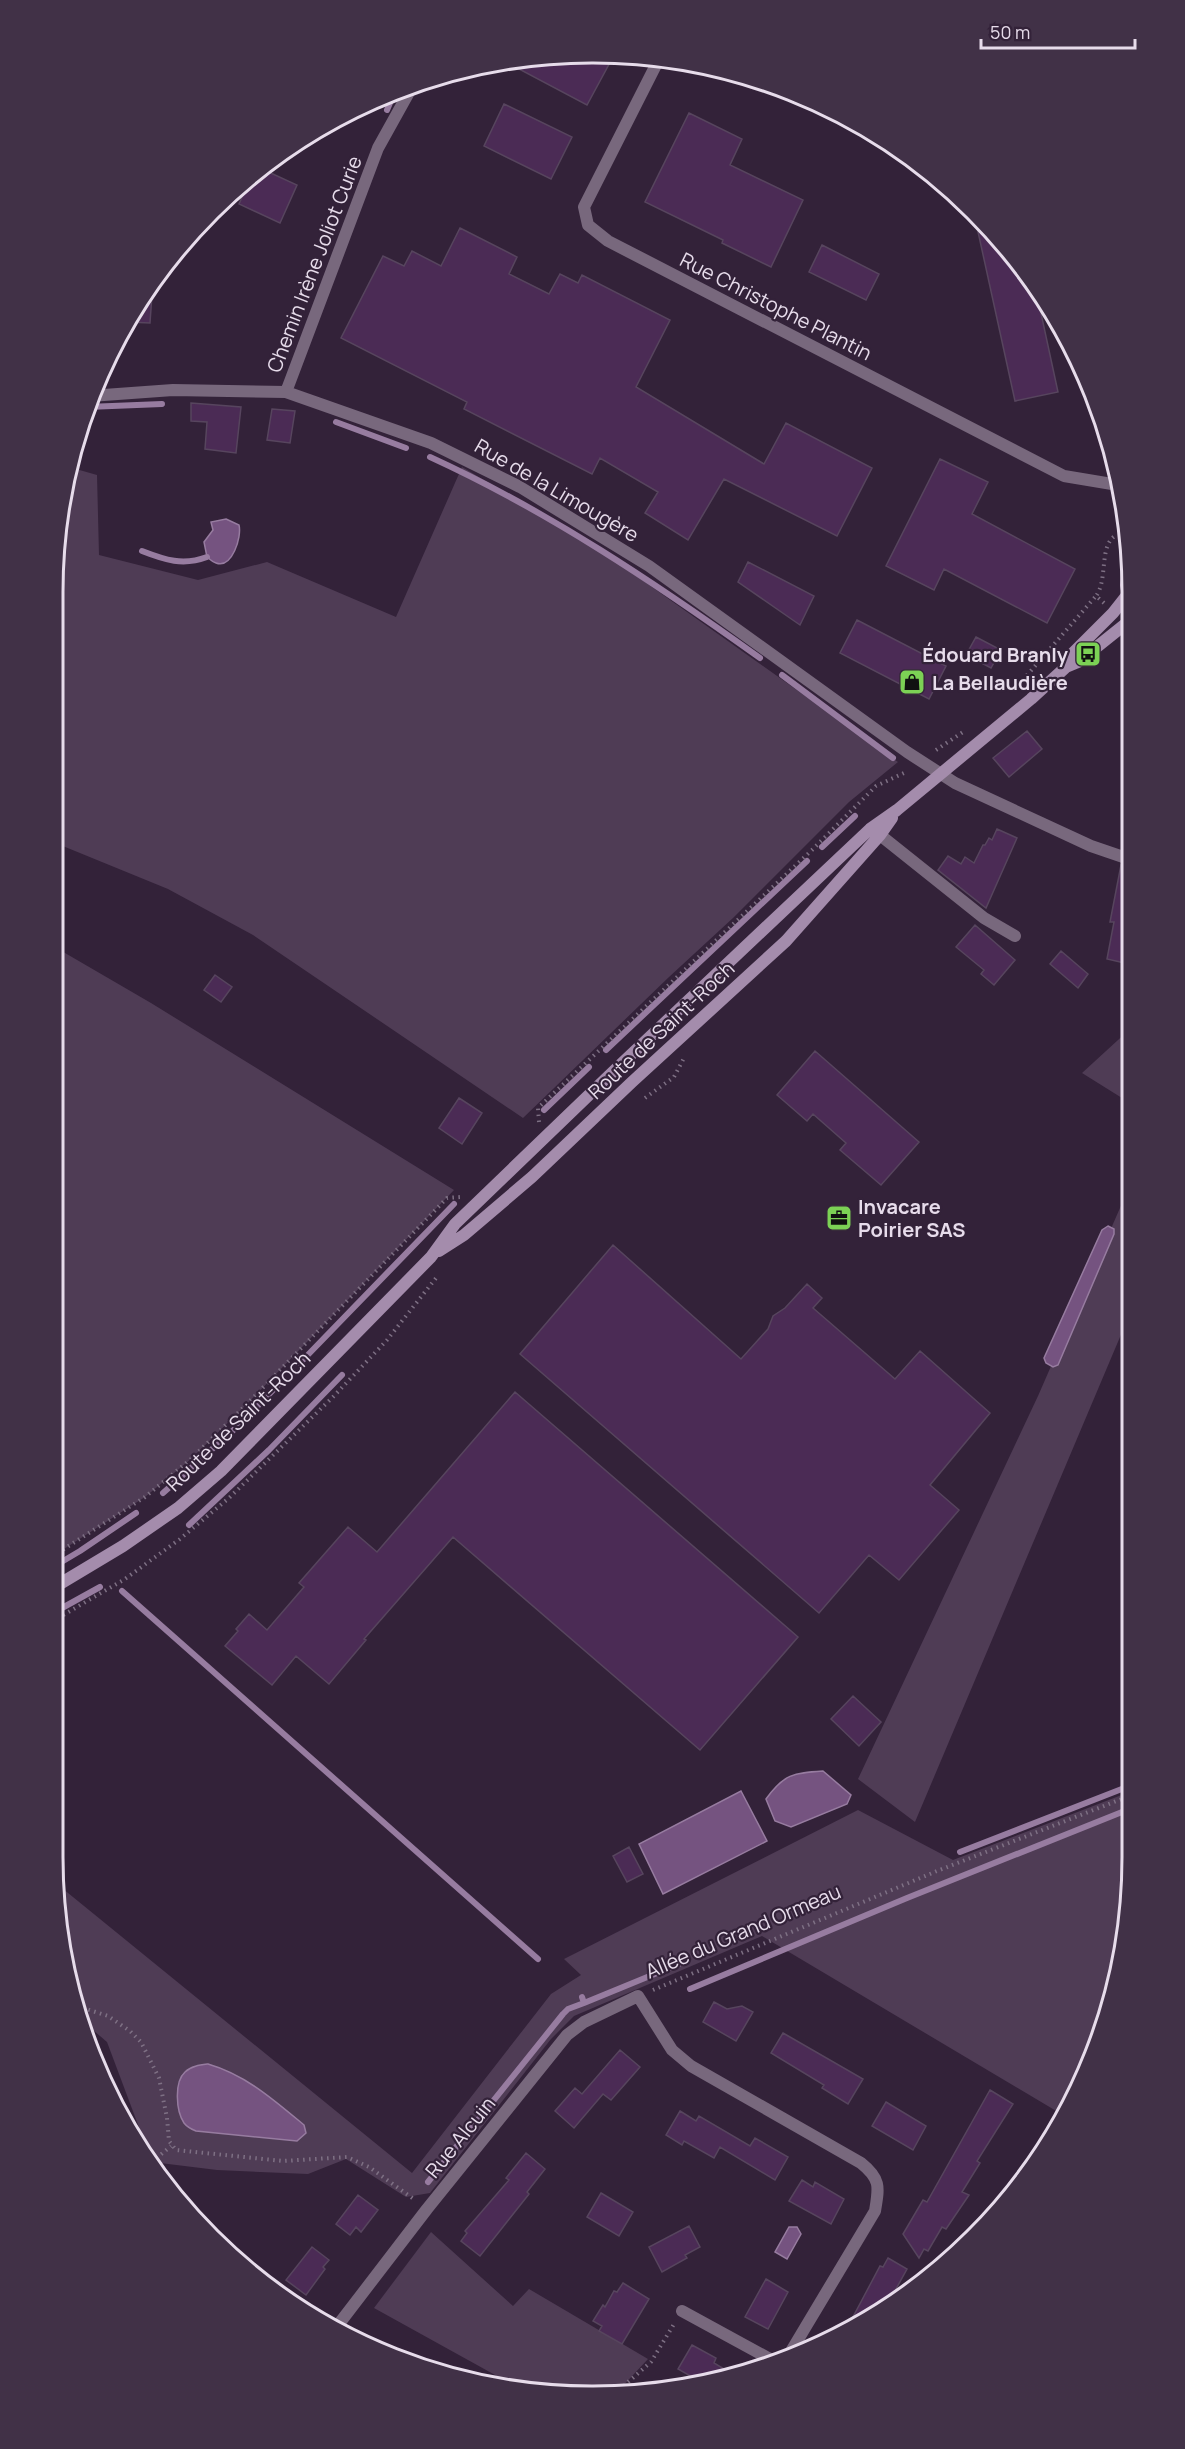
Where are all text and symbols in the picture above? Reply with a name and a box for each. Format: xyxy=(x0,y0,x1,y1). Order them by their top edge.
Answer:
scale bar xyxy=(981,12,1136,50)
text: 50 m xyxy=(990,20,1030,44)
street label: Chemin Irène Joliot Curie xyxy=(260,152,368,376)
street label: Rue Christophe Plantin xyxy=(675,246,877,366)
street label: Rue de la Limougère xyxy=(470,432,644,548)
bus stop icon: Édouard Branly xyxy=(1073,639,1103,669)
place label: Édouard Branly xyxy=(922,641,1069,668)
shop icon: La Bellaudière xyxy=(897,667,927,697)
place label: La Bellaudière xyxy=(932,669,1068,696)
street label: Route de Saint-Roch xyxy=(582,955,740,1105)
place label: Invacare Poirier SAS xyxy=(858,1193,966,1243)
office icon: Invacare Poirier SAS xyxy=(824,1203,854,1233)
street label: Route de Saint-Roch xyxy=(160,1345,316,1497)
street label: Allée du Grand Ormeau xyxy=(641,1878,845,1984)
street label: Rue Alcuin xyxy=(419,2091,501,2183)

